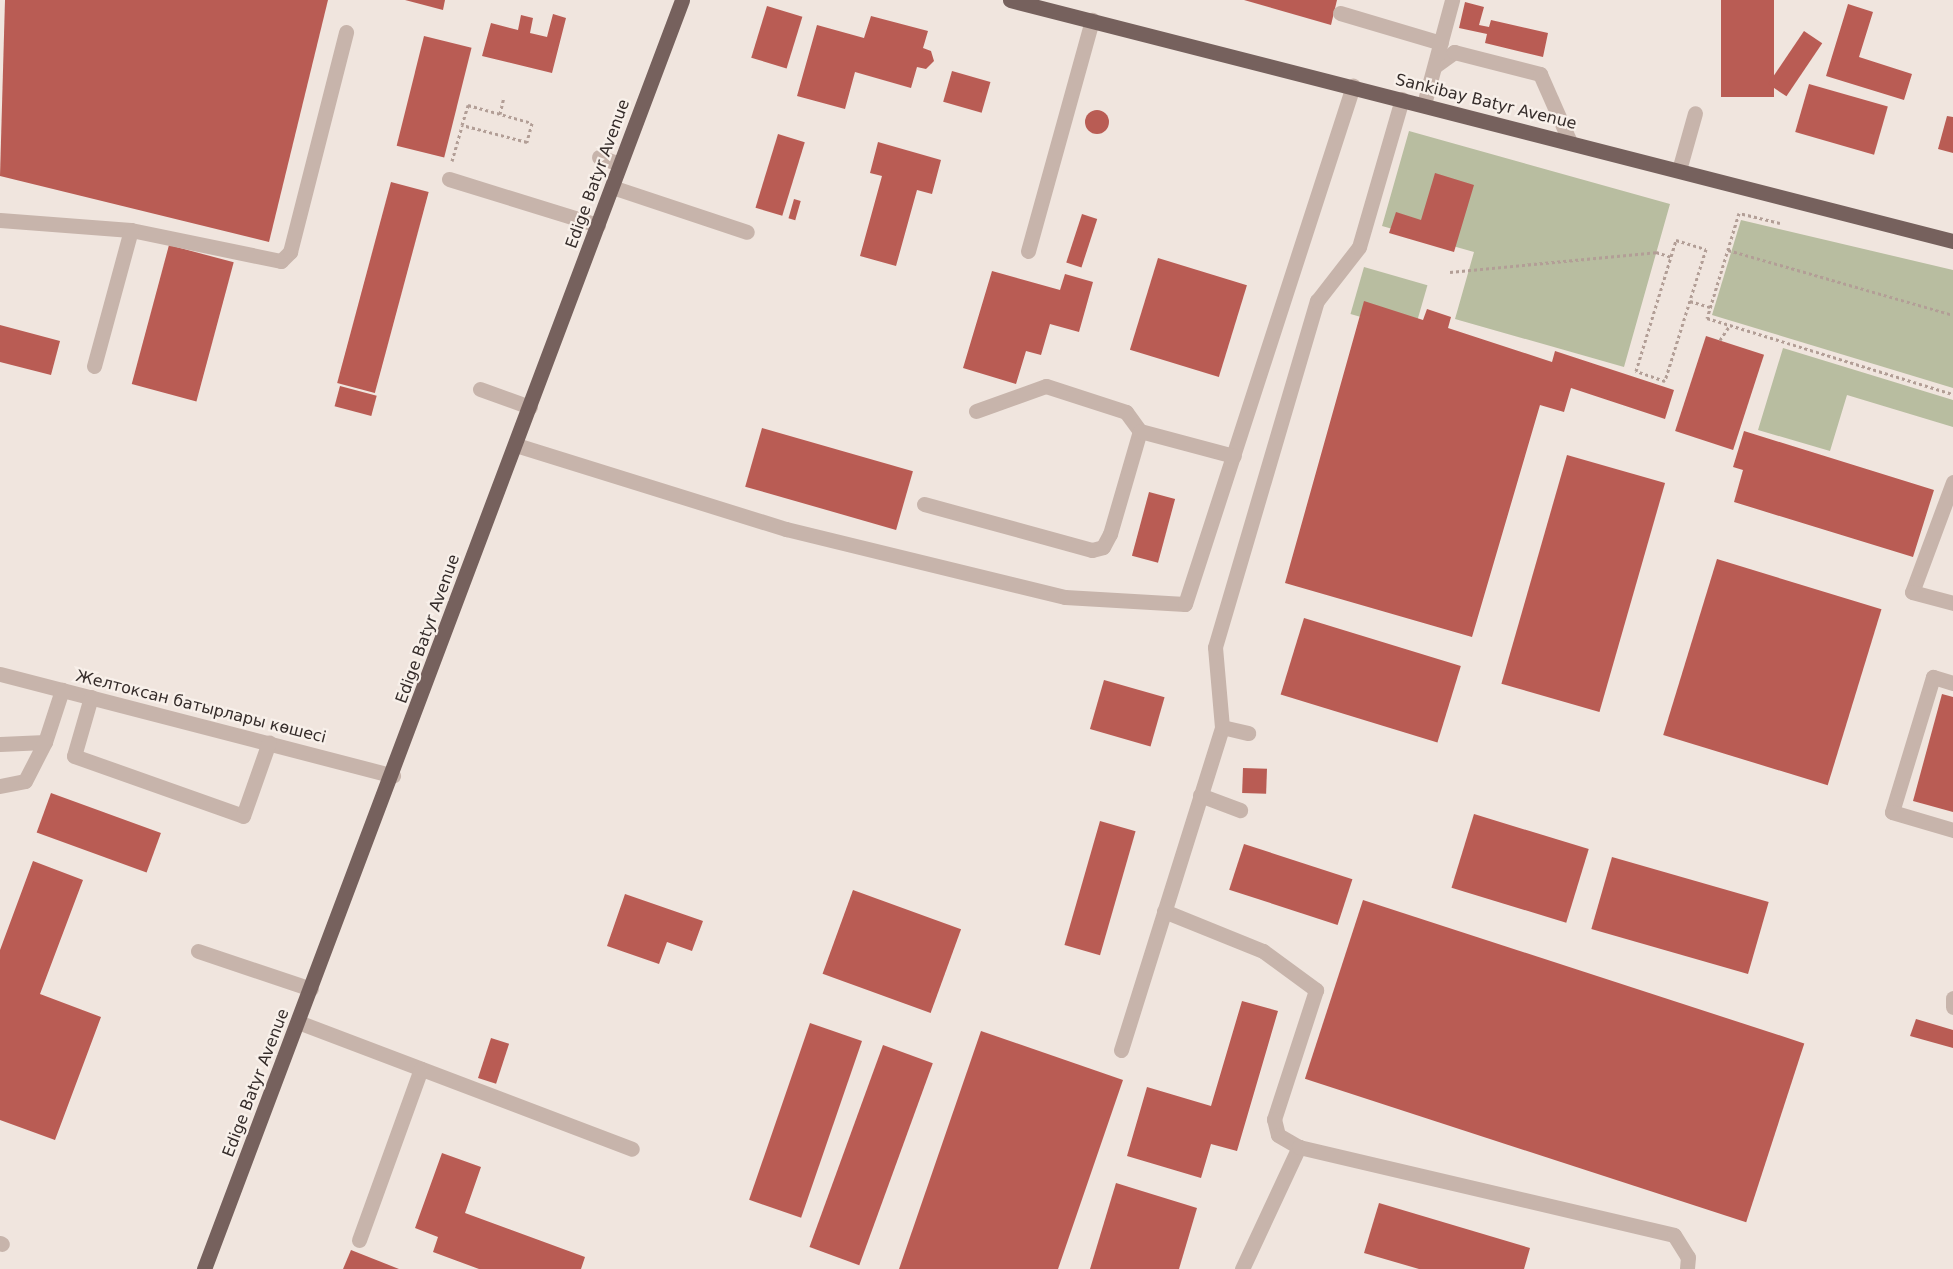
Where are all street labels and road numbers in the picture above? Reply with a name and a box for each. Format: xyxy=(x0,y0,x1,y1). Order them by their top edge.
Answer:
street label: Sankibay Batyr Avenue xyxy=(1393,70,1579,134)
street label: Edige Batyr Avenue xyxy=(562,97,634,251)
street label: Edige Batyr Avenue xyxy=(392,552,464,706)
street label: Желтоксан батырлары көшесі xyxy=(74,667,328,747)
street label: Edige Batyr Avenue xyxy=(219,1006,293,1160)

